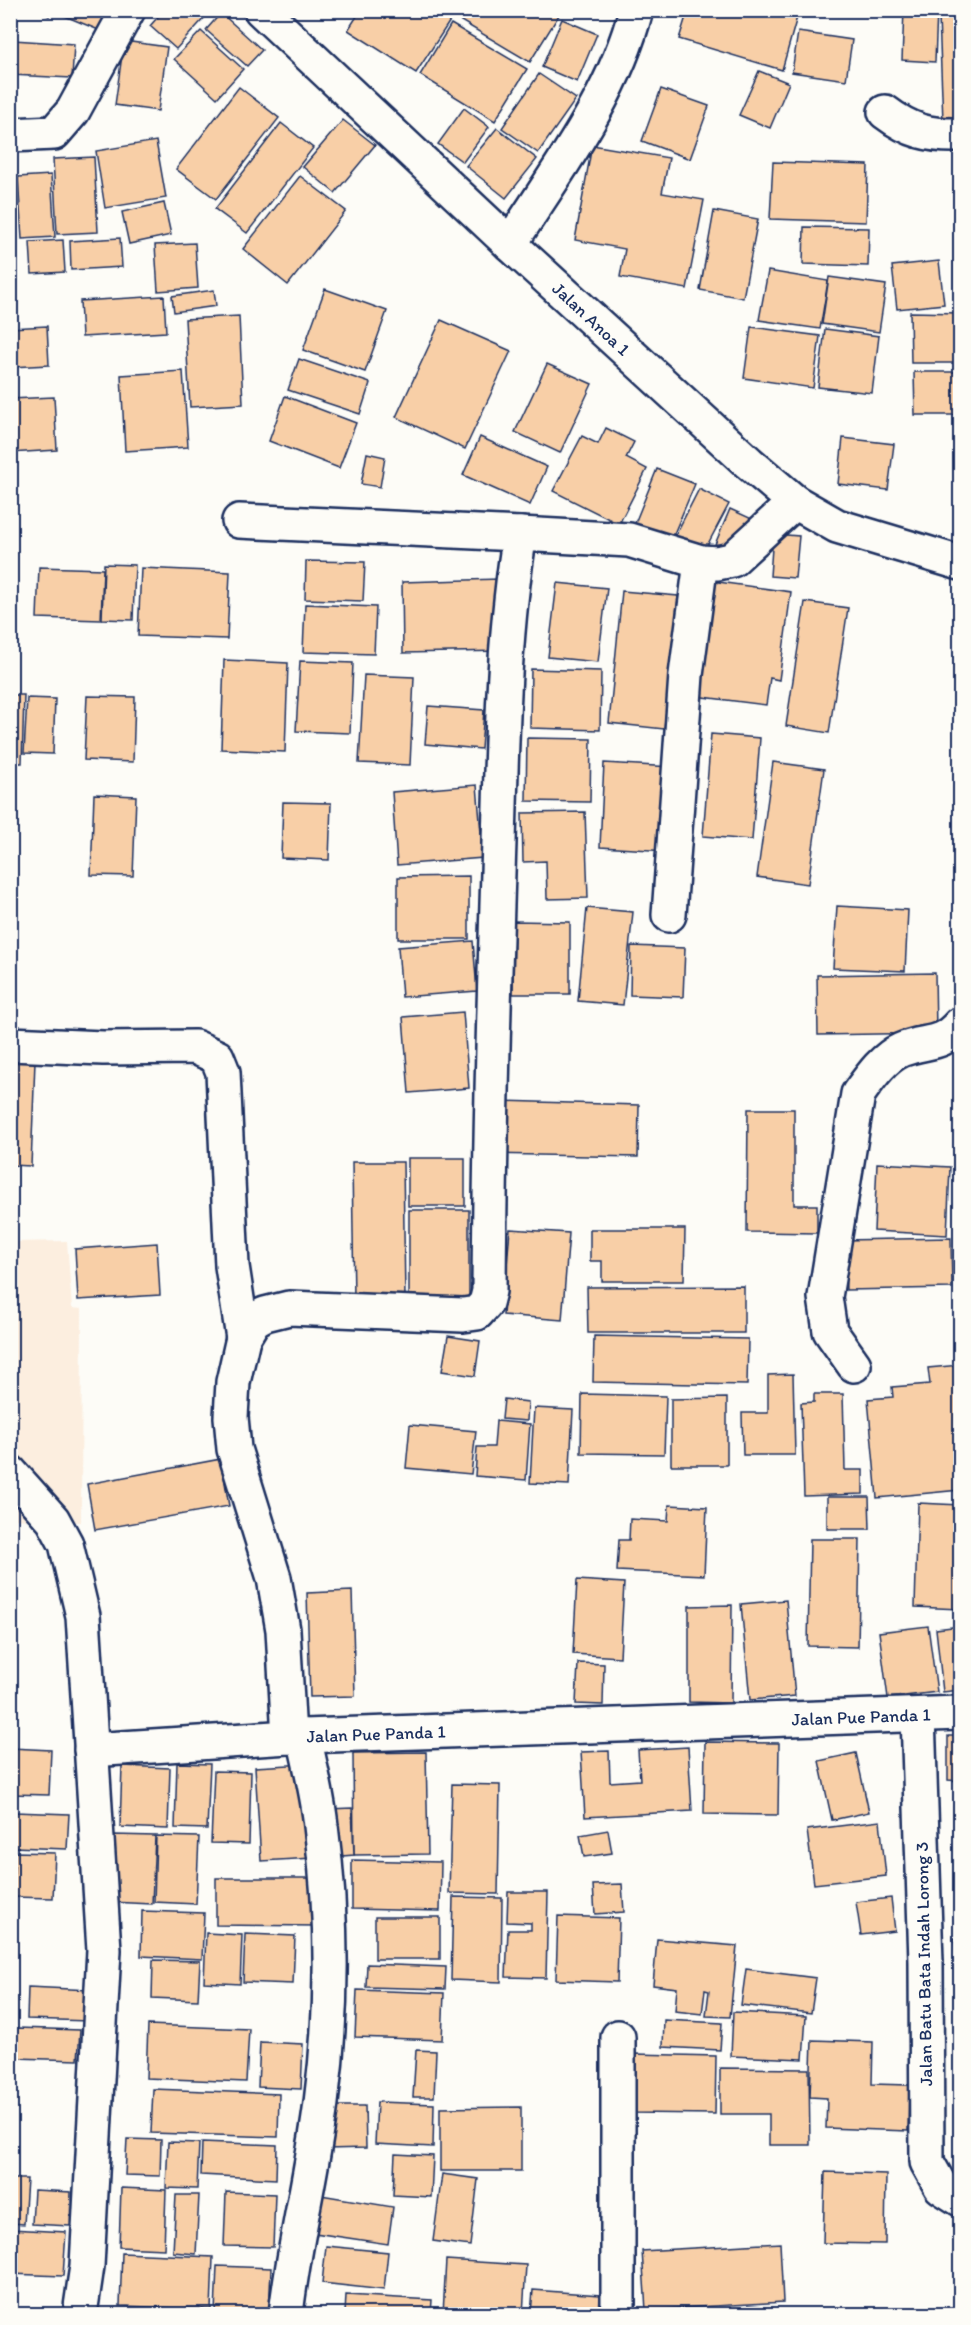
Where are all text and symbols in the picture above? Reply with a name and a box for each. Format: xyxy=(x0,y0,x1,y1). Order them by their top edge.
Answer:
street label: Jalan Anoa 1 xyxy=(548,278,634,360)
street label: Jalan Pue Panda 1 xyxy=(791,1704,931,1730)
street label: Jalan Pue Panda 1 xyxy=(306,1721,446,1747)
street label: Jalan Batu Bata Indah Lorong 3 xyxy=(911,1841,937,2086)

